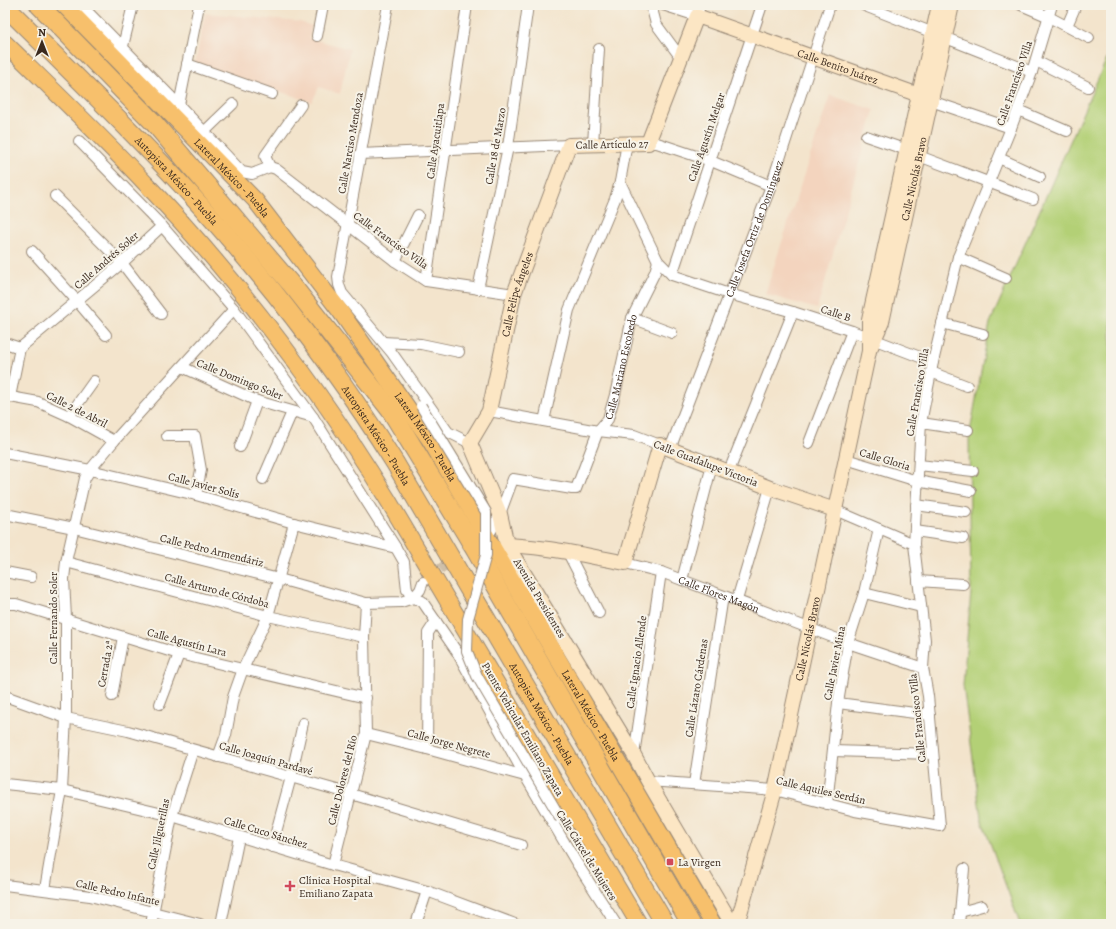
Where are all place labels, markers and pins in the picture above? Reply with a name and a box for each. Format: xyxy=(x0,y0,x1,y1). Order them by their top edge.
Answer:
place label: La Virgen xyxy=(678,855,721,870)
marker: La Virgen xyxy=(665,857,675,867)
place label: Clínica Hospital Emiliano Zapata xyxy=(299,873,374,901)
marker: Clínica Hospital Emiliano Zapata xyxy=(284,880,296,892)

